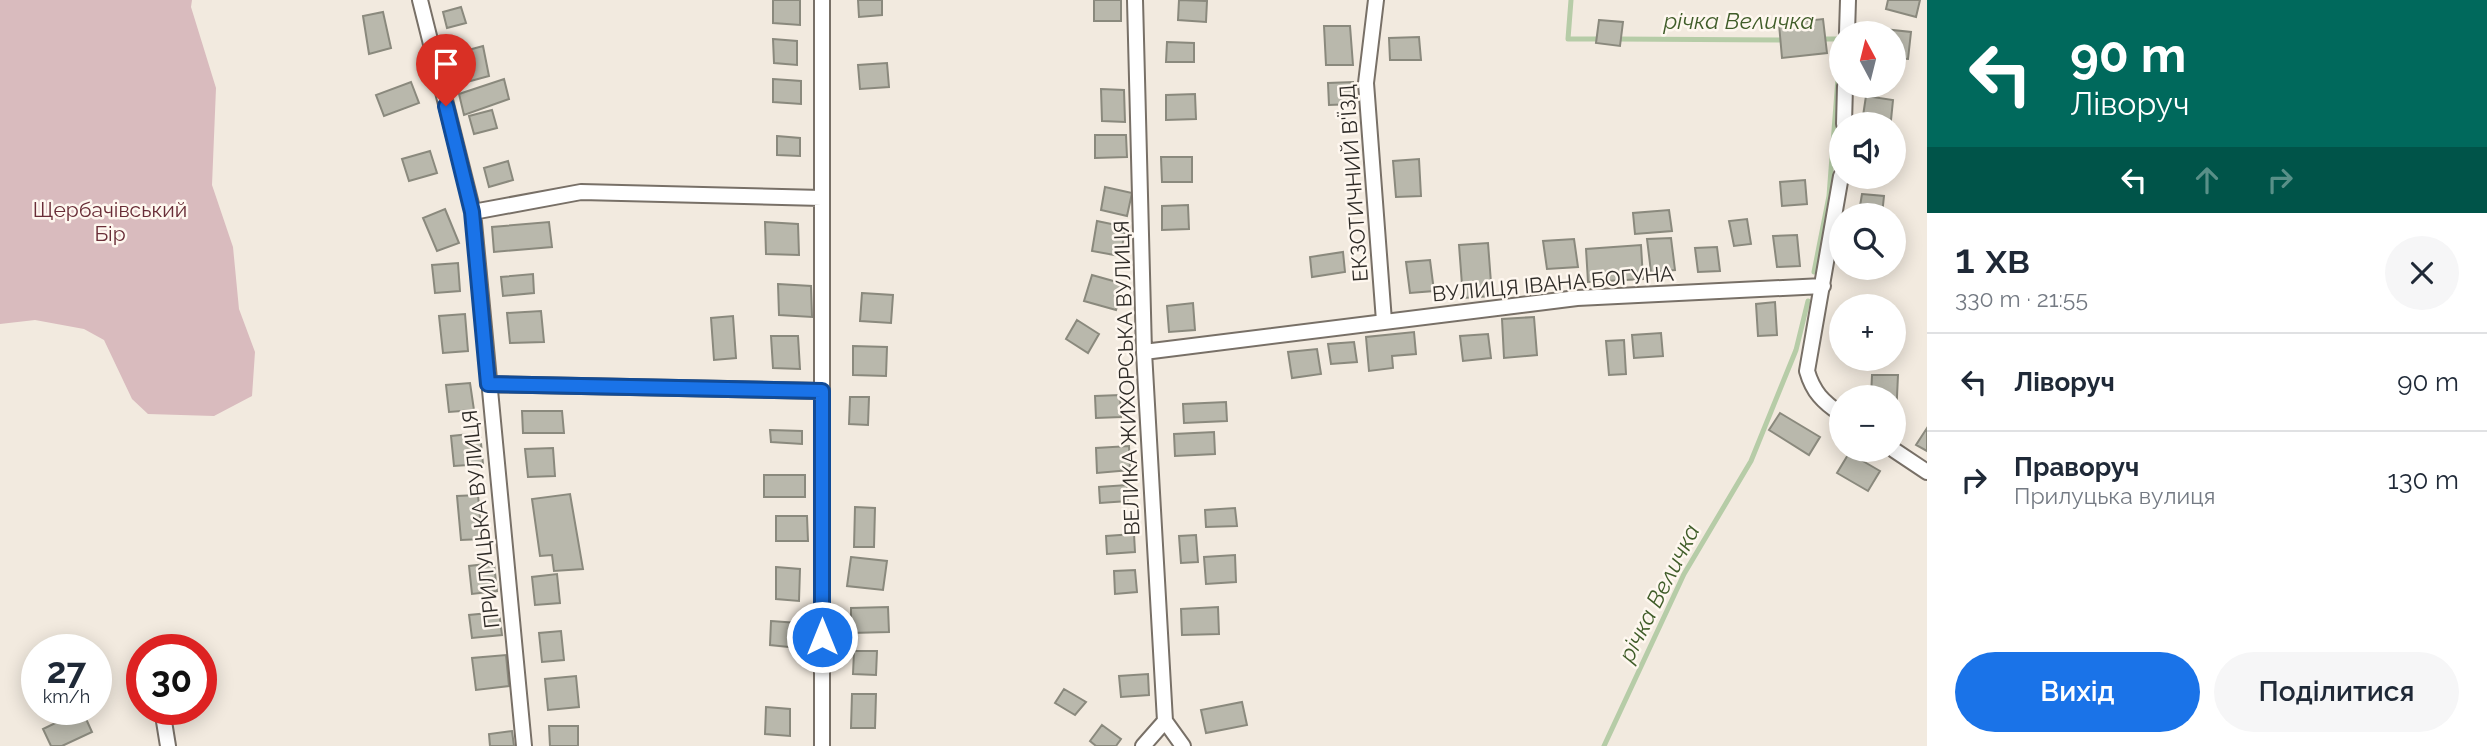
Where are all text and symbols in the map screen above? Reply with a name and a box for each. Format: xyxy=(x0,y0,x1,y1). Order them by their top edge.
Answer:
water label: річка Величка xyxy=(1663,7,1815,34)
north arrow xyxy=(1829,21,1906,98)
map controls xyxy=(1829,21,1906,462)
text: 90 m xyxy=(2070,26,2186,83)
icon: left xyxy=(1955,28,2046,119)
pin xyxy=(416,34,476,106)
icon: arrive xyxy=(427,45,465,83)
street label: ЕКЗОТИЧНИЙ В'ЇЗД xyxy=(1334,83,1373,283)
text: Ліворуч xyxy=(2070,85,2189,122)
button: sound xyxy=(1829,112,1906,189)
icon: left xyxy=(2115,161,2153,199)
icon: ahead xyxy=(2188,161,2226,199)
icon: right xyxy=(2261,161,2299,199)
park label: Щербачівський Бір xyxy=(33,197,187,246)
button: search xyxy=(1829,203,1906,280)
street label: ВЕЛИКА ЖИХОРСЬКА ВУЛИЦЯ xyxy=(1109,220,1144,536)
text: 1 хв xyxy=(1955,234,2030,283)
button: close xyxy=(2385,236,2459,310)
street label: ВУЛИЦЯ ІВАНА БОГУНА xyxy=(1431,260,1675,307)
text: 330 m · 21:55 xyxy=(1955,285,2088,312)
button: + xyxy=(1829,294,1906,371)
icon: left xyxy=(1955,363,1993,401)
text: Ліворуч xyxy=(2014,367,2115,397)
text: 90 m xyxy=(2397,367,2459,397)
button: − xyxy=(1829,385,1906,462)
street label: ПРИЛУЦЬКА ВУЛИЦЯ xyxy=(457,409,504,630)
text: Праворуч xyxy=(2014,452,2139,482)
icon: right xyxy=(1955,461,1993,499)
text: 130 m xyxy=(2388,465,2459,495)
text: Прилуцька вулиця xyxy=(2014,482,2215,509)
water label: річка Величка xyxy=(1612,519,1705,667)
position arrow xyxy=(785,600,859,674)
speed limit sign: 30 xyxy=(126,634,217,725)
text: 27 xyxy=(47,650,86,691)
button: Вихід xyxy=(1955,652,2200,732)
button: Поділитися xyxy=(2214,652,2459,732)
text: km/h xyxy=(43,686,90,707)

